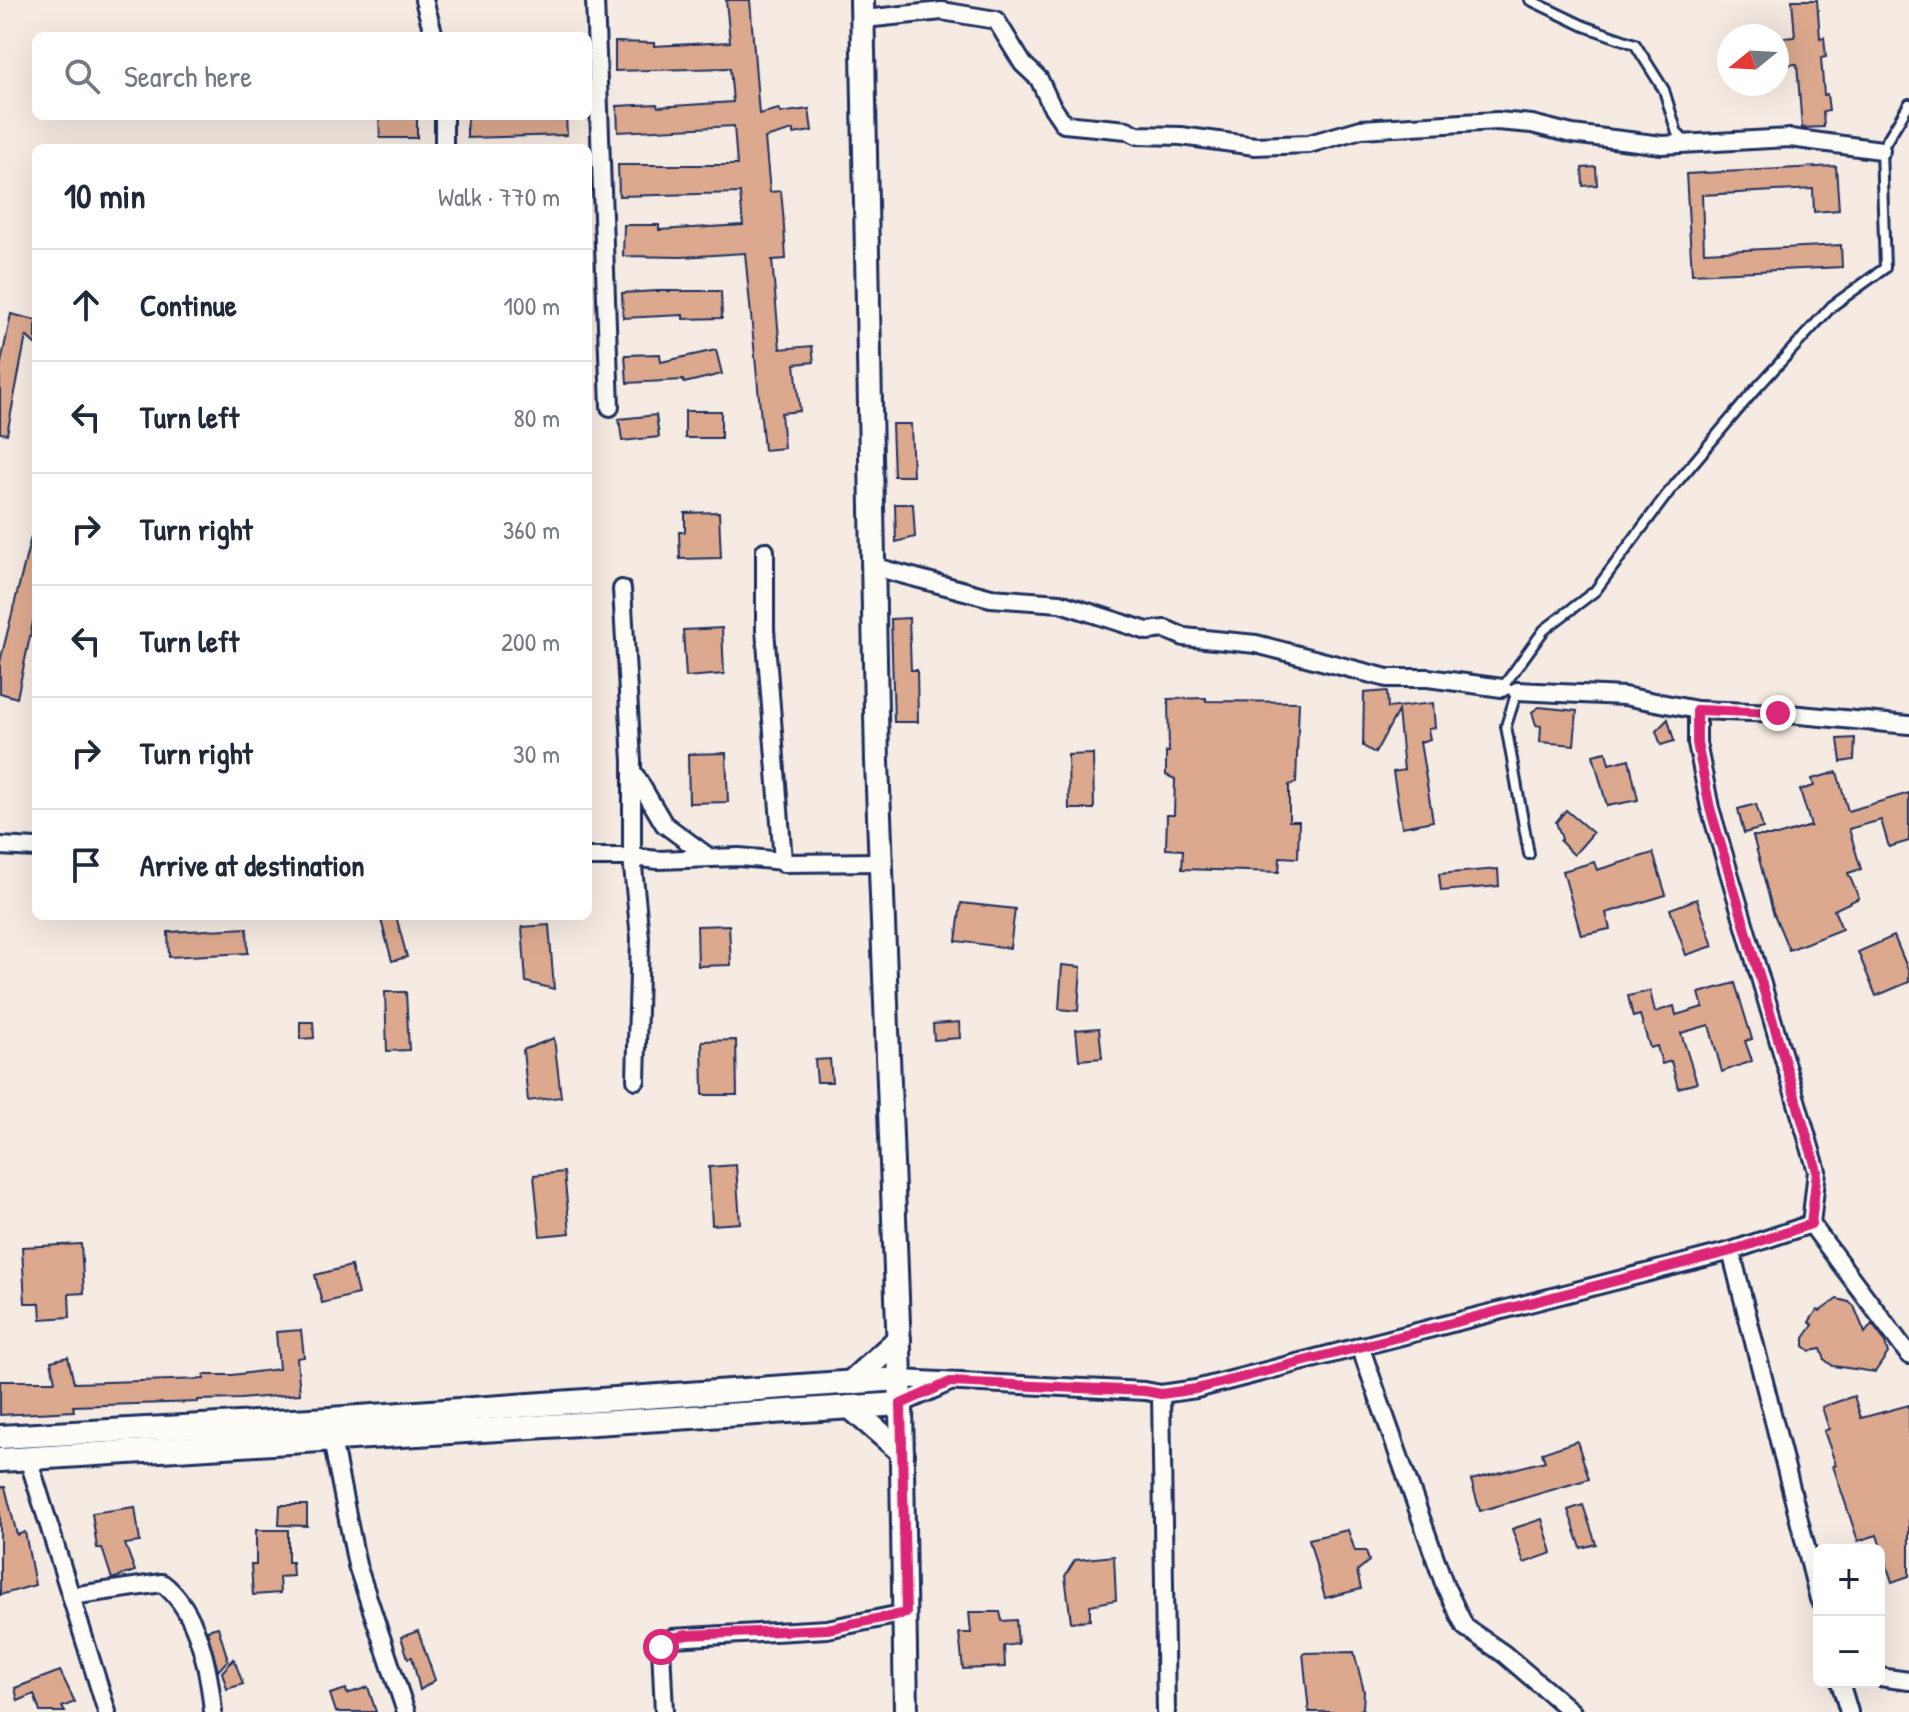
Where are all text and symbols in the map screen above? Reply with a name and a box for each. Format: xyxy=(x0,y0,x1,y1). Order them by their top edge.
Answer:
north arrow xyxy=(1717,24,1789,96)
search box xyxy=(32,32,592,120)
icon: search xyxy=(60,54,104,98)
text: Search here xyxy=(124,56,252,96)
text: 10 min xyxy=(64,173,146,219)
text: Walk · 770 m xyxy=(438,179,560,214)
icon: ahead xyxy=(64,283,108,327)
text: Continue xyxy=(140,285,237,325)
text: 100 m xyxy=(504,288,560,323)
icon: left xyxy=(64,395,108,439)
text: Turn left xyxy=(140,397,239,437)
text: 80 m xyxy=(513,400,560,435)
icon: right xyxy=(64,507,108,551)
text: Turn right xyxy=(140,509,253,549)
text: 360 m xyxy=(503,512,560,547)
icon: left xyxy=(64,619,108,663)
text: Turn left xyxy=(140,621,239,661)
text: 200 m xyxy=(501,624,560,659)
route end xyxy=(1760,695,1796,731)
icon: right xyxy=(64,731,108,775)
text: Turn right xyxy=(140,733,253,773)
text: 30 m xyxy=(513,736,560,771)
icon: arrive xyxy=(64,843,108,887)
text: Arrive at destination xyxy=(140,845,365,885)
map controls xyxy=(1813,1544,1885,1688)
button: + xyxy=(1813,1544,1885,1616)
button: − xyxy=(1813,1616,1885,1688)
route start xyxy=(643,1629,679,1665)

